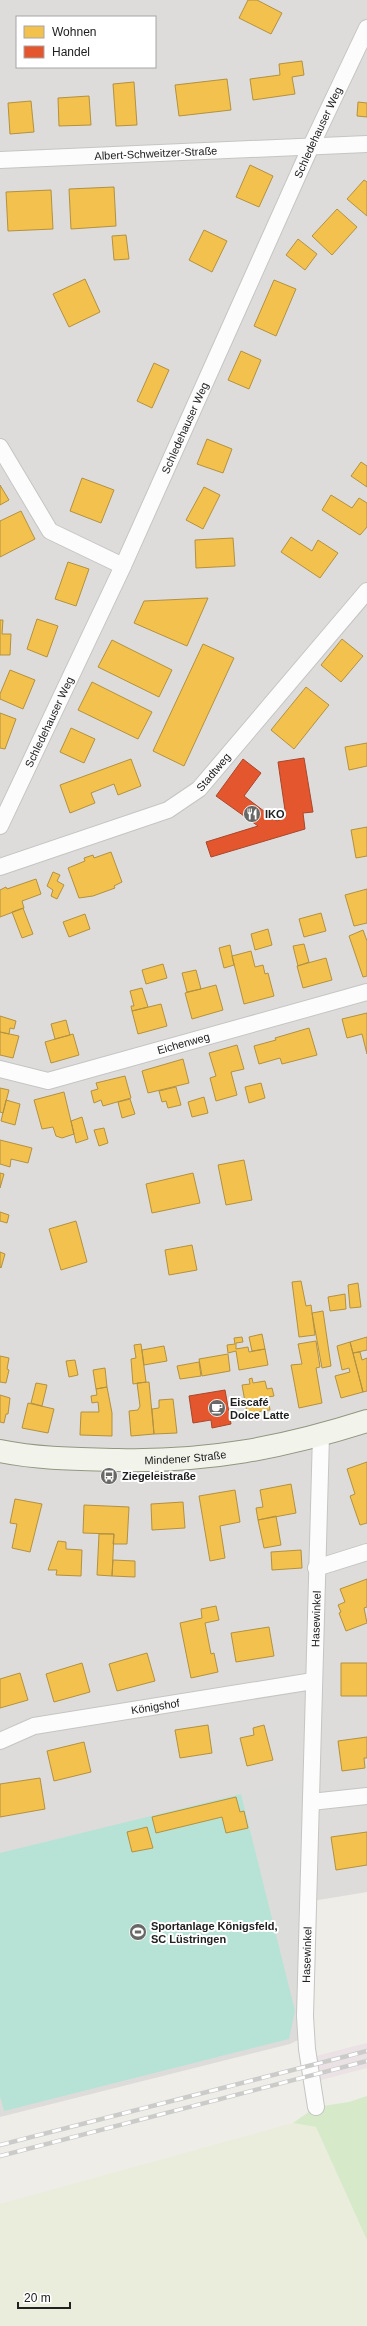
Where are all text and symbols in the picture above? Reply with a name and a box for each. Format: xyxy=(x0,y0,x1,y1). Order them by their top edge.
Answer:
legend xyxy=(16,16,156,68)
text: Wohnen xyxy=(52,25,96,39)
text: Handel xyxy=(52,45,90,59)
street label: Schledehauser Weg xyxy=(292,85,344,180)
street label: Albert-Schweitzer-Straße xyxy=(94,145,218,162)
street label: Schledehauser Weg xyxy=(159,380,211,475)
street label: Schledehauser Weg xyxy=(23,675,76,769)
street label: Stadtweg xyxy=(194,751,233,793)
restaurant icon: IKO xyxy=(242,804,262,824)
place label: IKO xyxy=(265,808,285,820)
street label: Eichenweg xyxy=(156,1030,211,1056)
place label: Eiscafé Dolce Latte xyxy=(230,1396,289,1421)
cafe icon: Eiscafé Dolce Latte xyxy=(207,1398,227,1418)
street label: Mindener Straße xyxy=(144,1448,227,1466)
bus stop icon: Ziegeleistraße xyxy=(99,1466,119,1486)
place label: Ziegeleistraße xyxy=(122,1470,196,1482)
street label: Hasewinkel xyxy=(309,1591,323,1647)
street label: Königshof xyxy=(130,1696,181,1716)
place label: Sportanlage Königsfeld, SC Lüstringen xyxy=(151,1920,278,1945)
sports icon: Sportanlage Königsfeld, SC Lüstringen xyxy=(128,1922,148,1942)
street label: Hasewinkel xyxy=(300,1926,313,1983)
scale bar xyxy=(18,2284,70,2310)
text: 20 m xyxy=(24,2291,51,2305)

